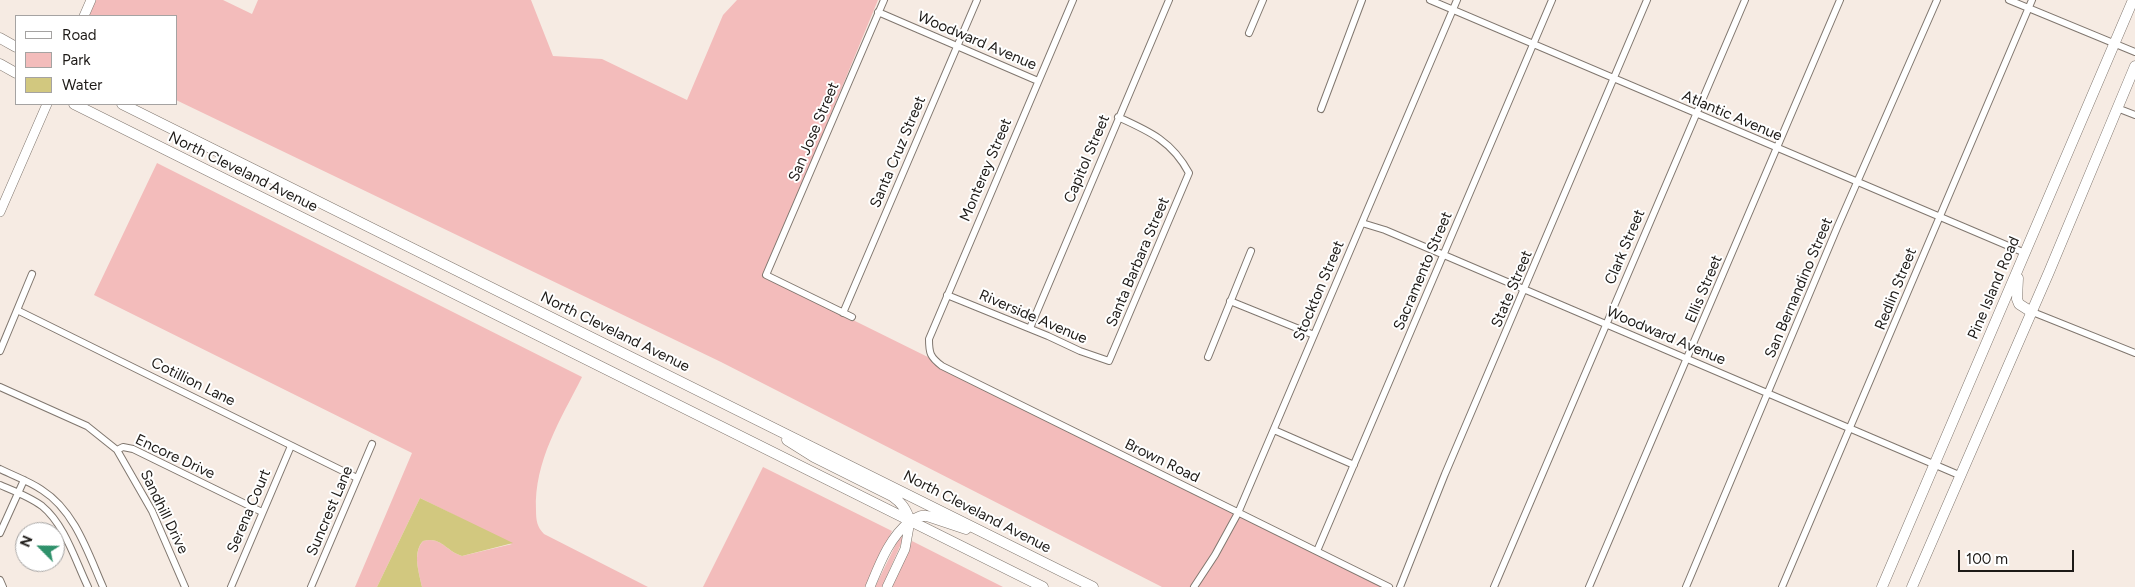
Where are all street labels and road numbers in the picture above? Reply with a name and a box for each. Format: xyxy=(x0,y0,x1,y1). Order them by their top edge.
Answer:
street label: Woodward Avenue xyxy=(915,8,1039,74)
street label: San Jose Street xyxy=(785,80,843,184)
street label: Atlantic Avenue xyxy=(1679,87,1785,145)
street label: Santa Cruz Street xyxy=(866,93,930,211)
street label: Capitol Street xyxy=(1060,112,1114,206)
street label: Monterey Street xyxy=(956,116,1016,224)
street label: North Cleveland Avenue xyxy=(166,128,320,216)
street label: Santa Barbara Street xyxy=(1103,195,1173,329)
street label: Clark Street xyxy=(1601,207,1649,287)
street label: Sacramento Street xyxy=(1390,209,1456,333)
street label: San Bernandino Street xyxy=(1761,215,1837,361)
street label: Pine Island Road xyxy=(1964,234,2024,342)
street label: Stockton Street xyxy=(1290,238,1348,344)
street label: Redlin Street xyxy=(1871,245,1921,333)
street label: State Street xyxy=(1488,248,1536,330)
street label: Ellis Street xyxy=(1682,253,1726,325)
street label: Riverside Avenue xyxy=(976,286,1090,348)
street label: North Cleveland Avenue xyxy=(538,288,692,376)
street label: Woodward Avenue xyxy=(1604,303,1728,369)
street label: Cotillion Lane xyxy=(148,354,238,410)
street label: Encore Drive xyxy=(132,431,218,483)
street label: Brown Road xyxy=(1122,435,1202,487)
street label: Suncrest Lane xyxy=(303,463,357,559)
street label: Sandhill Drive xyxy=(136,467,192,557)
street label: Serena Court xyxy=(223,467,275,555)
street label: North Cleveland Avenue xyxy=(900,467,1054,557)

